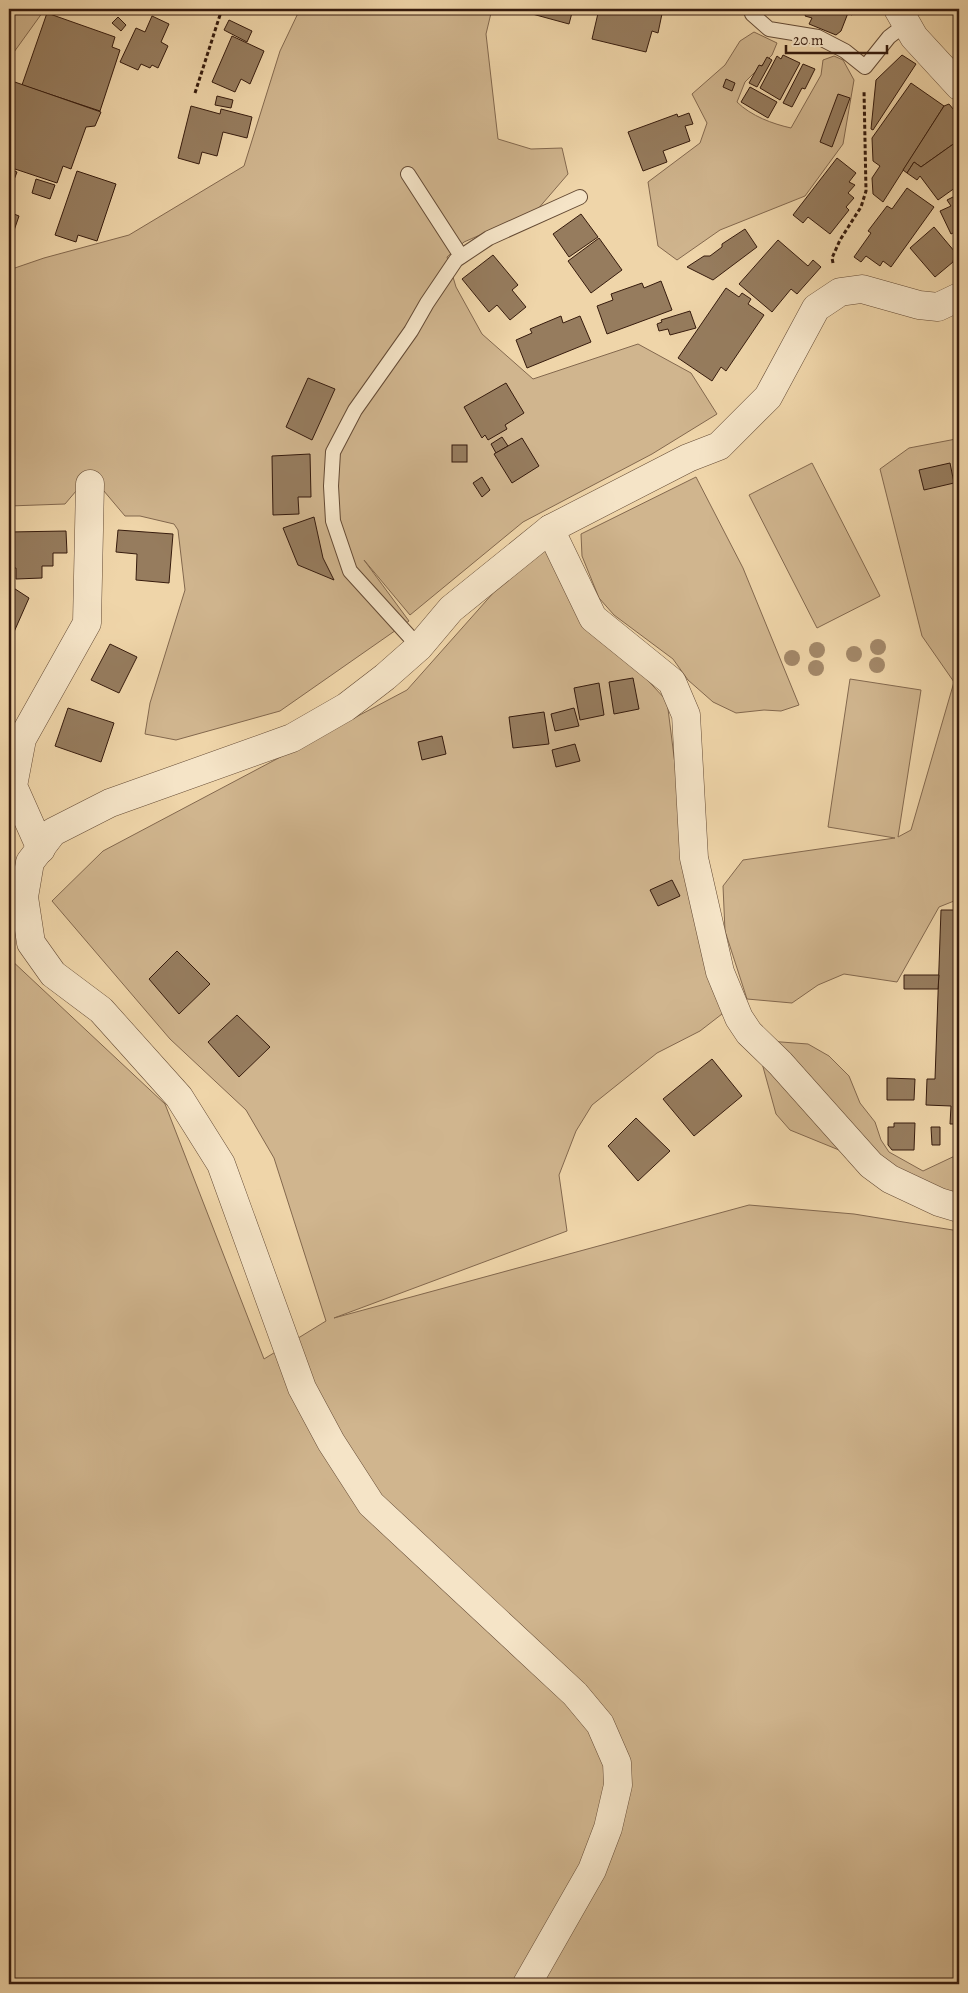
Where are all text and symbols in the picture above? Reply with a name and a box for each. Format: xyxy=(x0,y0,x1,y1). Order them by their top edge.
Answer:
scale bar xyxy=(786,22,887,54)
text: 20 m xyxy=(793,30,824,50)

